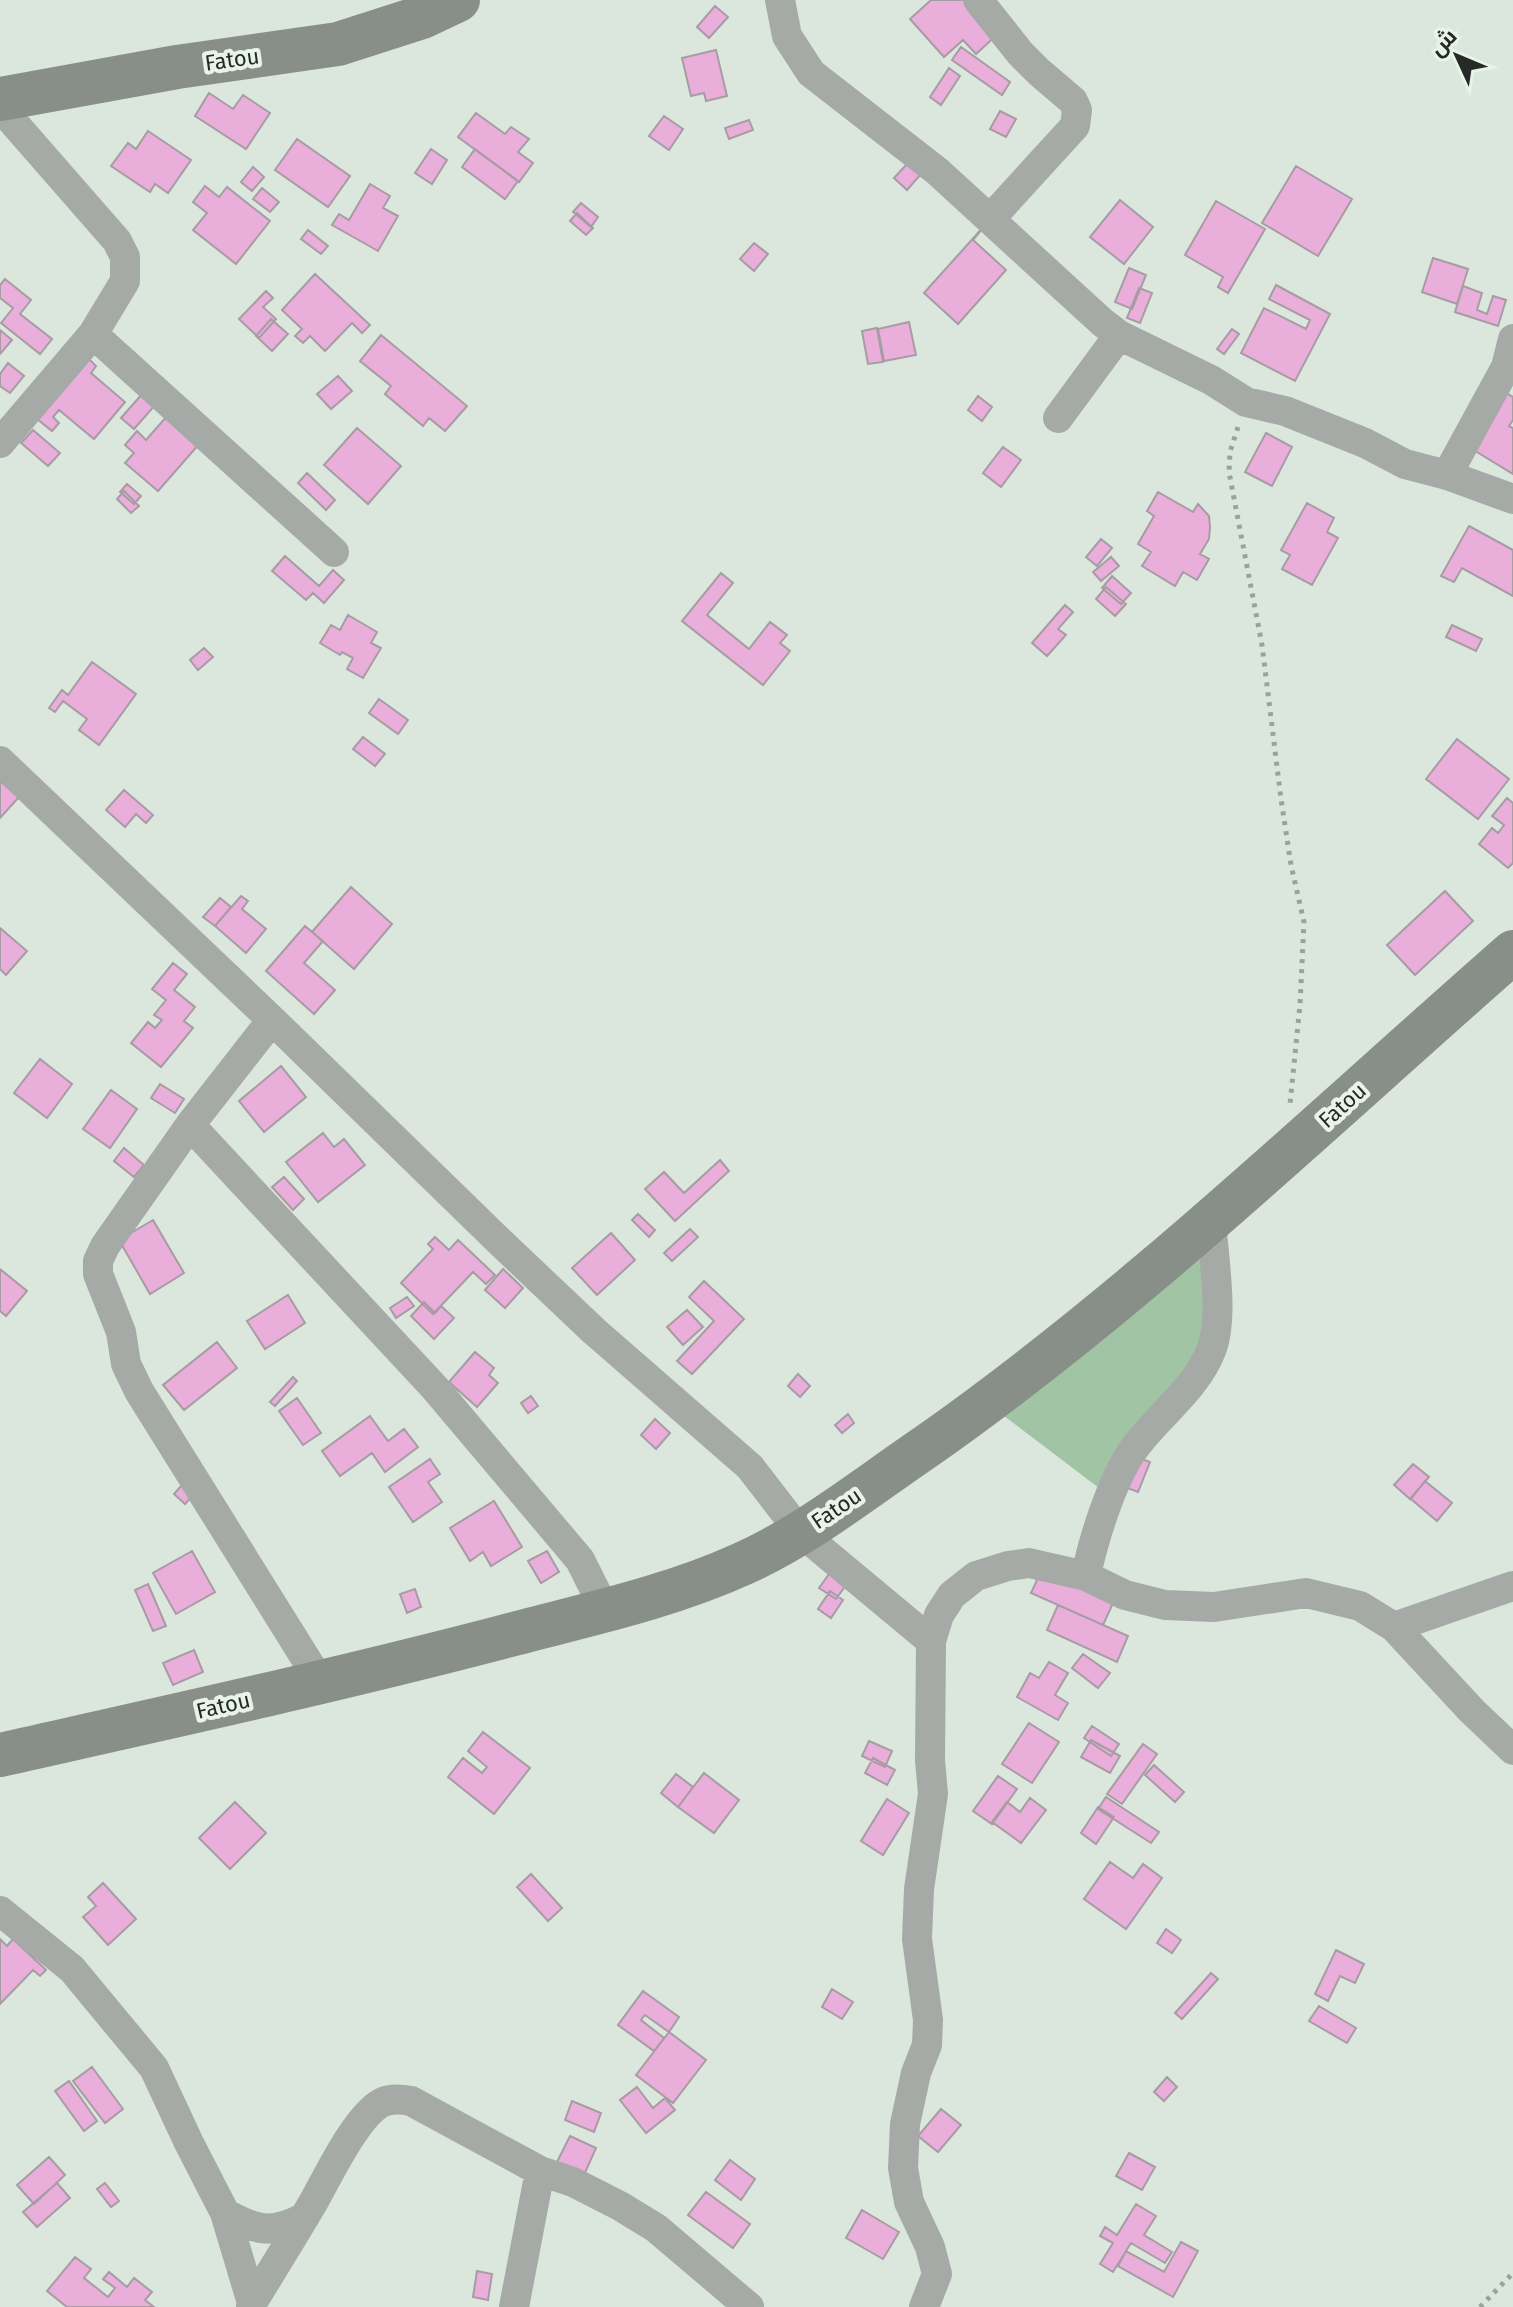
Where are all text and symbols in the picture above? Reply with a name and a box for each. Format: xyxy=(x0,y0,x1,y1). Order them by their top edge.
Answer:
north arrow xyxy=(1417,16,1497,96)
text: ش xyxy=(1423,23,1462,62)
street label: Fatou xyxy=(203,42,261,77)
street label: Fatou xyxy=(1313,1077,1372,1134)
street label: Fatou xyxy=(806,1482,867,1535)
street label: Fatou xyxy=(193,1686,253,1725)

